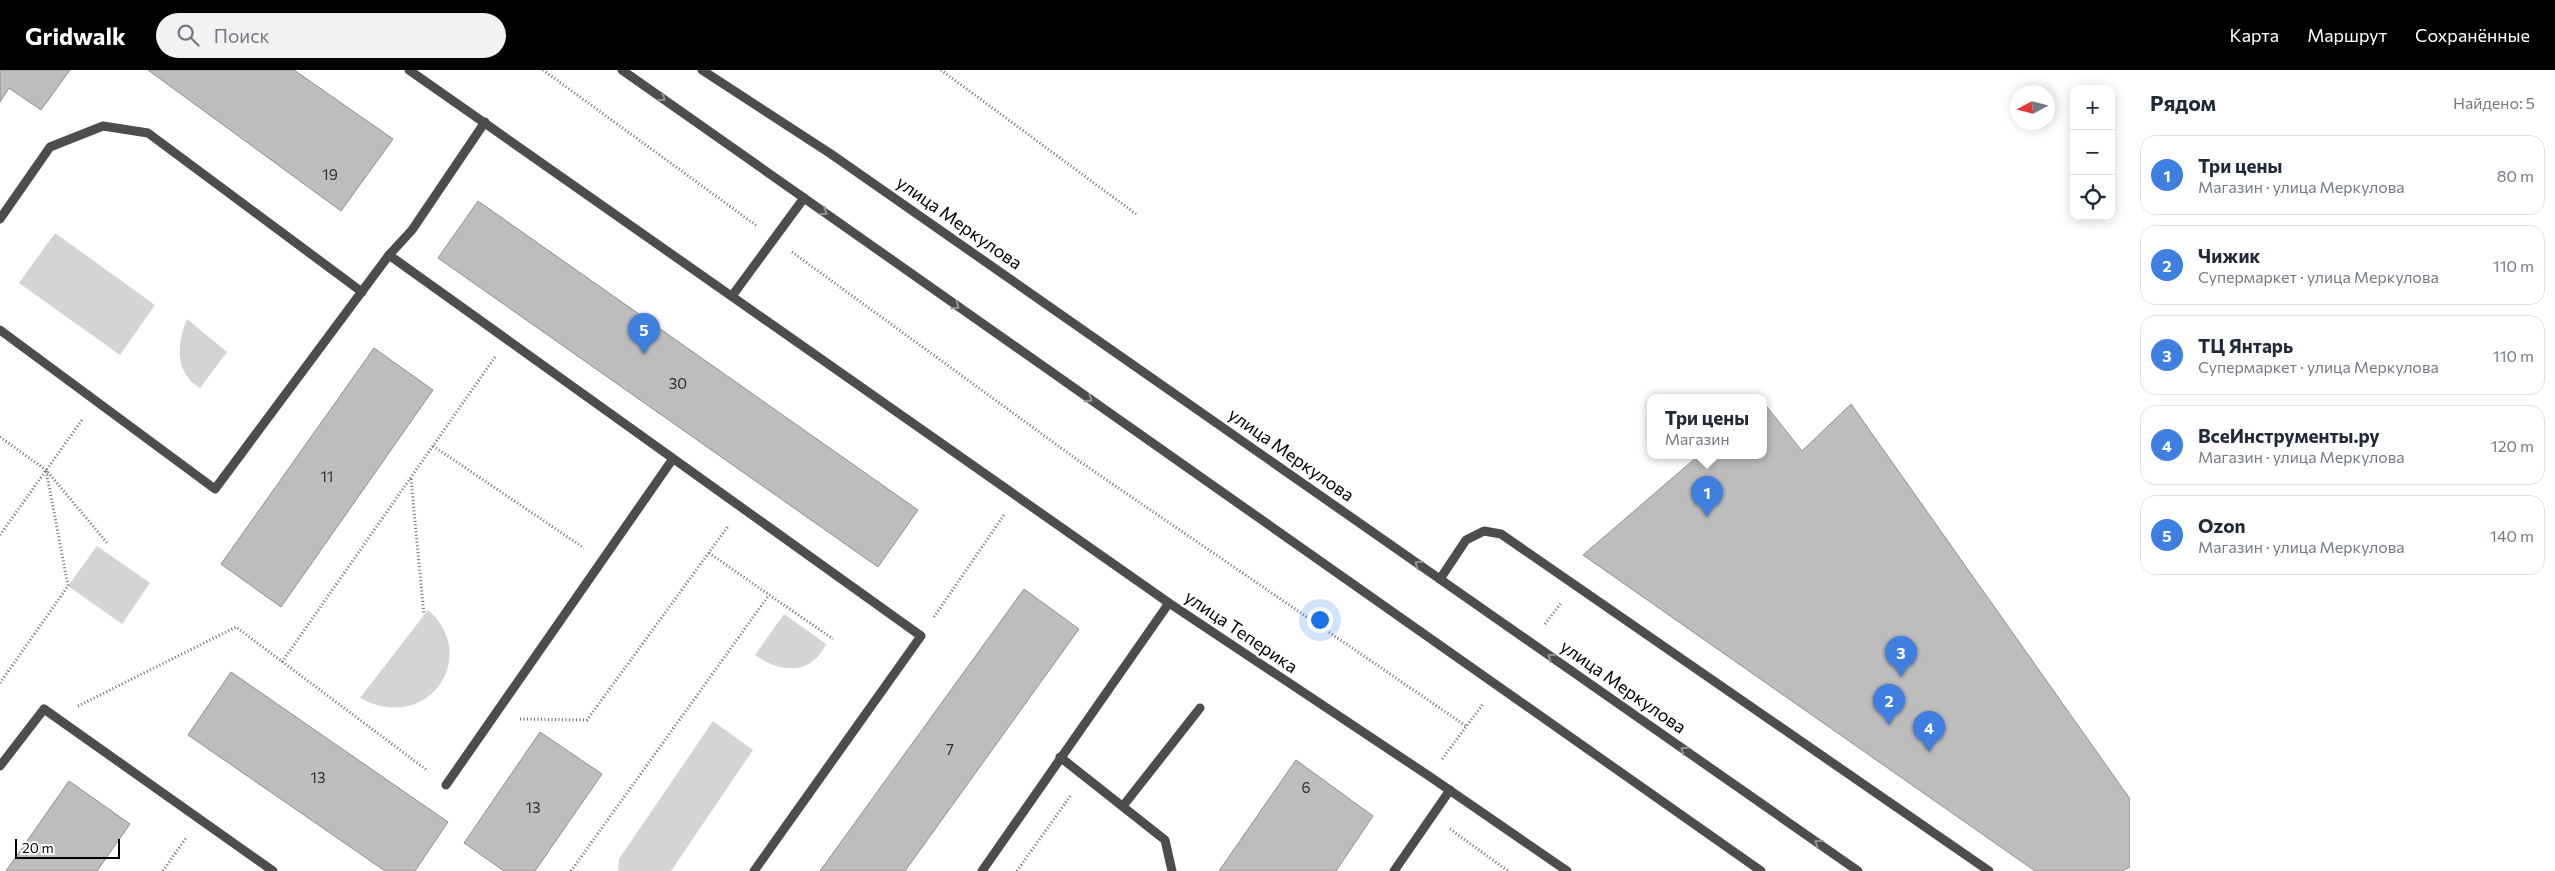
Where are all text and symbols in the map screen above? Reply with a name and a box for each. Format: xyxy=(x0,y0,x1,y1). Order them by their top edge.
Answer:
search box xyxy=(156,13,506,58)
text: Gridwalk xyxy=(25,21,126,50)
icon: search xyxy=(174,21,202,49)
text: Поиск xyxy=(214,24,270,47)
text: Карта xyxy=(2230,24,2279,46)
text: Маршрут xyxy=(2307,24,2387,46)
text: Сохранённые xyxy=(2415,24,2530,46)
north arrow xyxy=(2010,85,2055,130)
map controls xyxy=(2070,85,2115,220)
button: + xyxy=(2070,85,2115,130)
text: Рядом xyxy=(2150,90,2216,115)
one-way arrow xyxy=(656,92,666,101)
text: Найдено: 5 xyxy=(2453,93,2535,112)
button: − xyxy=(2070,130,2115,175)
text: Три цены xyxy=(2198,154,2282,177)
house number: 19 xyxy=(322,165,338,183)
text: 1 xyxy=(2163,166,2171,185)
text: 80 m xyxy=(2497,166,2534,185)
street label: улица Меркулова xyxy=(893,171,1027,274)
button: locate xyxy=(2070,175,2115,220)
text: Магазин · улица Меркулова xyxy=(2198,177,2404,196)
one-way arrow xyxy=(818,206,827,215)
text: Чижик xyxy=(2198,244,2260,267)
text: 2 xyxy=(2162,256,2172,275)
text: 110 m xyxy=(2493,256,2534,275)
text: Супермаркет · улица Меркулова xyxy=(2198,267,2439,286)
one-way arrow xyxy=(951,300,960,309)
pin: 5 xyxy=(628,313,660,354)
text: ТЦ Янтарь xyxy=(2198,334,2293,357)
text: 3 xyxy=(2162,346,2172,365)
text: 110 m xyxy=(2493,346,2534,365)
text: Супермаркет · улица Меркулова xyxy=(2198,357,2439,376)
house number: 30 xyxy=(669,374,687,392)
one-way arrow xyxy=(1084,393,1093,402)
popup xyxy=(1647,394,1767,459)
street label: улица Меркулова xyxy=(1225,403,1359,506)
text: Три цены xyxy=(1665,406,1749,429)
text: ВсеИнструменты.ру xyxy=(2198,424,2380,447)
text: Магазин xyxy=(1665,429,1730,448)
text: 4 xyxy=(2162,436,2172,455)
text: 120 m xyxy=(2491,436,2534,455)
text: Магазин · улица Меркулова xyxy=(2198,447,2404,466)
house number: 11 xyxy=(321,467,333,485)
pin: 1 xyxy=(1691,476,1723,517)
text: Ozon xyxy=(2198,514,2246,537)
text: 5 xyxy=(2162,526,2172,545)
text: 140 m xyxy=(2490,526,2534,545)
text: Магазин · улица Меркулова xyxy=(2198,537,2404,556)
one-way arrow xyxy=(1414,561,1424,570)
street label: улица Теперика xyxy=(1181,585,1302,677)
your location xyxy=(1307,607,1333,633)
street label: улица Меркулова xyxy=(1557,635,1691,738)
pin: 3 xyxy=(1885,636,1917,677)
one-way arrow xyxy=(1547,654,1557,663)
pin: 2 xyxy=(1873,684,1905,725)
pin: 4 xyxy=(1913,711,1945,752)
house number: 7 xyxy=(946,740,954,758)
one-way arrow xyxy=(1681,747,1690,756)
house number: 13 xyxy=(311,768,325,786)
house number: 6 xyxy=(1301,778,1311,796)
house number: 13 xyxy=(526,798,540,816)
scale bar xyxy=(15,836,120,859)
text: 20 m xyxy=(22,839,54,856)
one-way arrow xyxy=(1814,840,1823,849)

